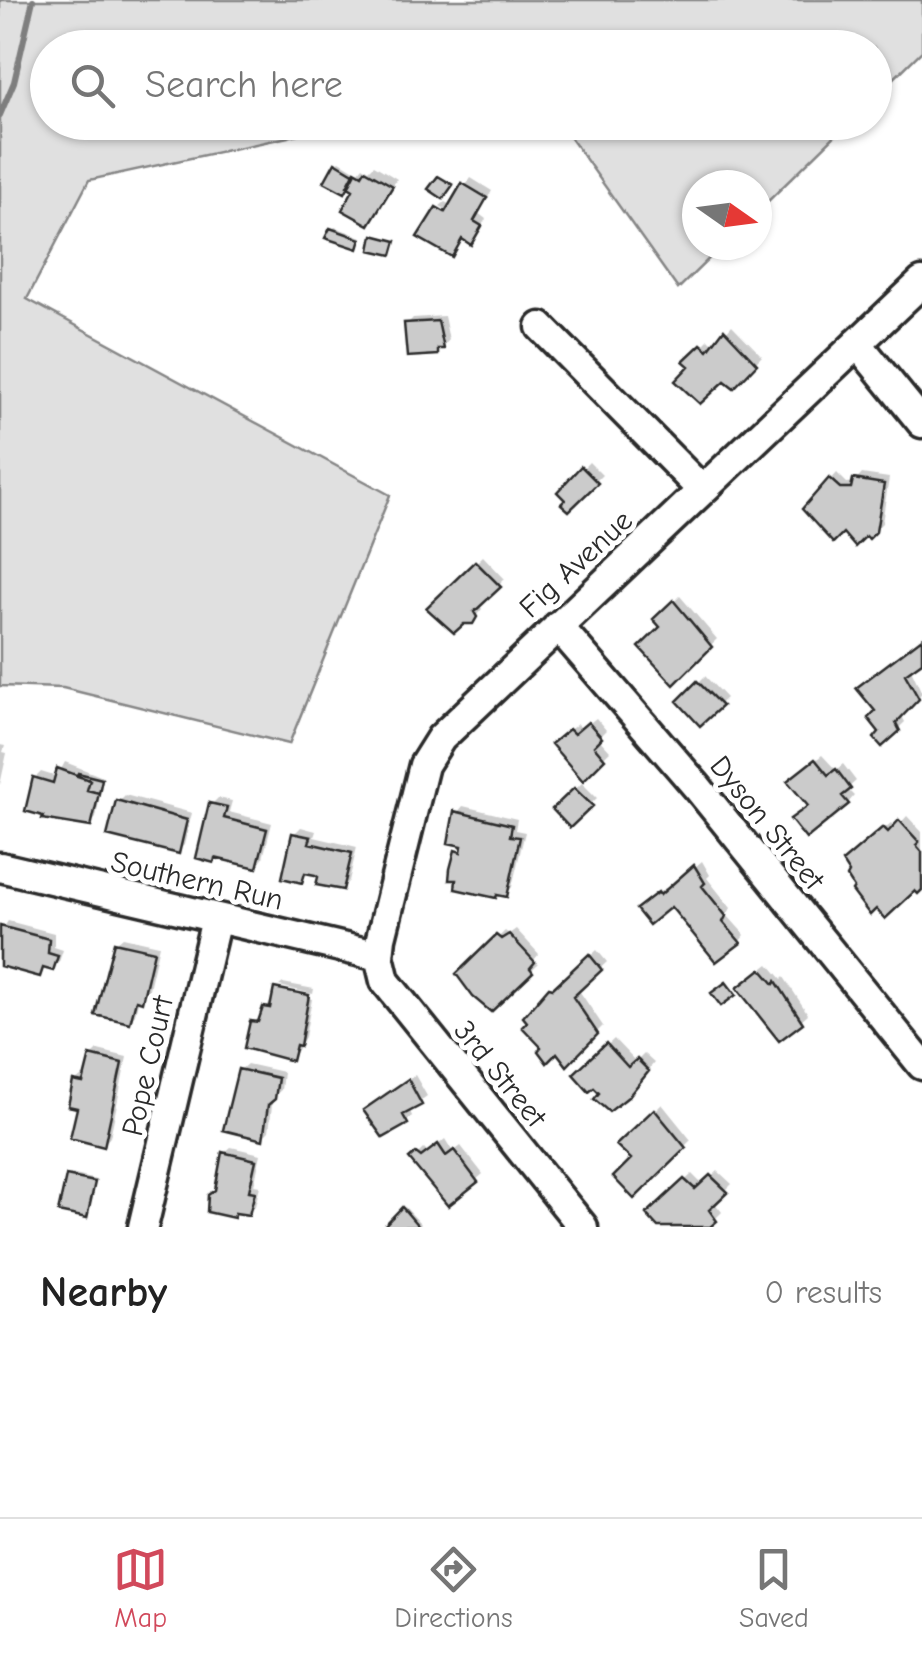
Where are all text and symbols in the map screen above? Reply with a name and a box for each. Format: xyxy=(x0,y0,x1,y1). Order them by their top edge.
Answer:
search box xyxy=(30,30,892,140)
icon: search xyxy=(65,58,120,113)
text: Search here xyxy=(145,63,343,107)
north arrow xyxy=(682,170,772,260)
street label: Fig Avenue xyxy=(512,503,640,625)
street label: Dyson Street xyxy=(702,749,833,898)
street label: Southern Run xyxy=(107,844,287,918)
street label: Pope Court xyxy=(115,991,181,1139)
street label: 3rd Street xyxy=(446,1014,555,1136)
text: Nearby xyxy=(40,1268,167,1317)
text: 0 results xyxy=(765,1274,882,1311)
tab: Map xyxy=(113,1542,168,1634)
tab: Directions xyxy=(394,1542,513,1634)
tab: Saved xyxy=(739,1542,809,1634)

